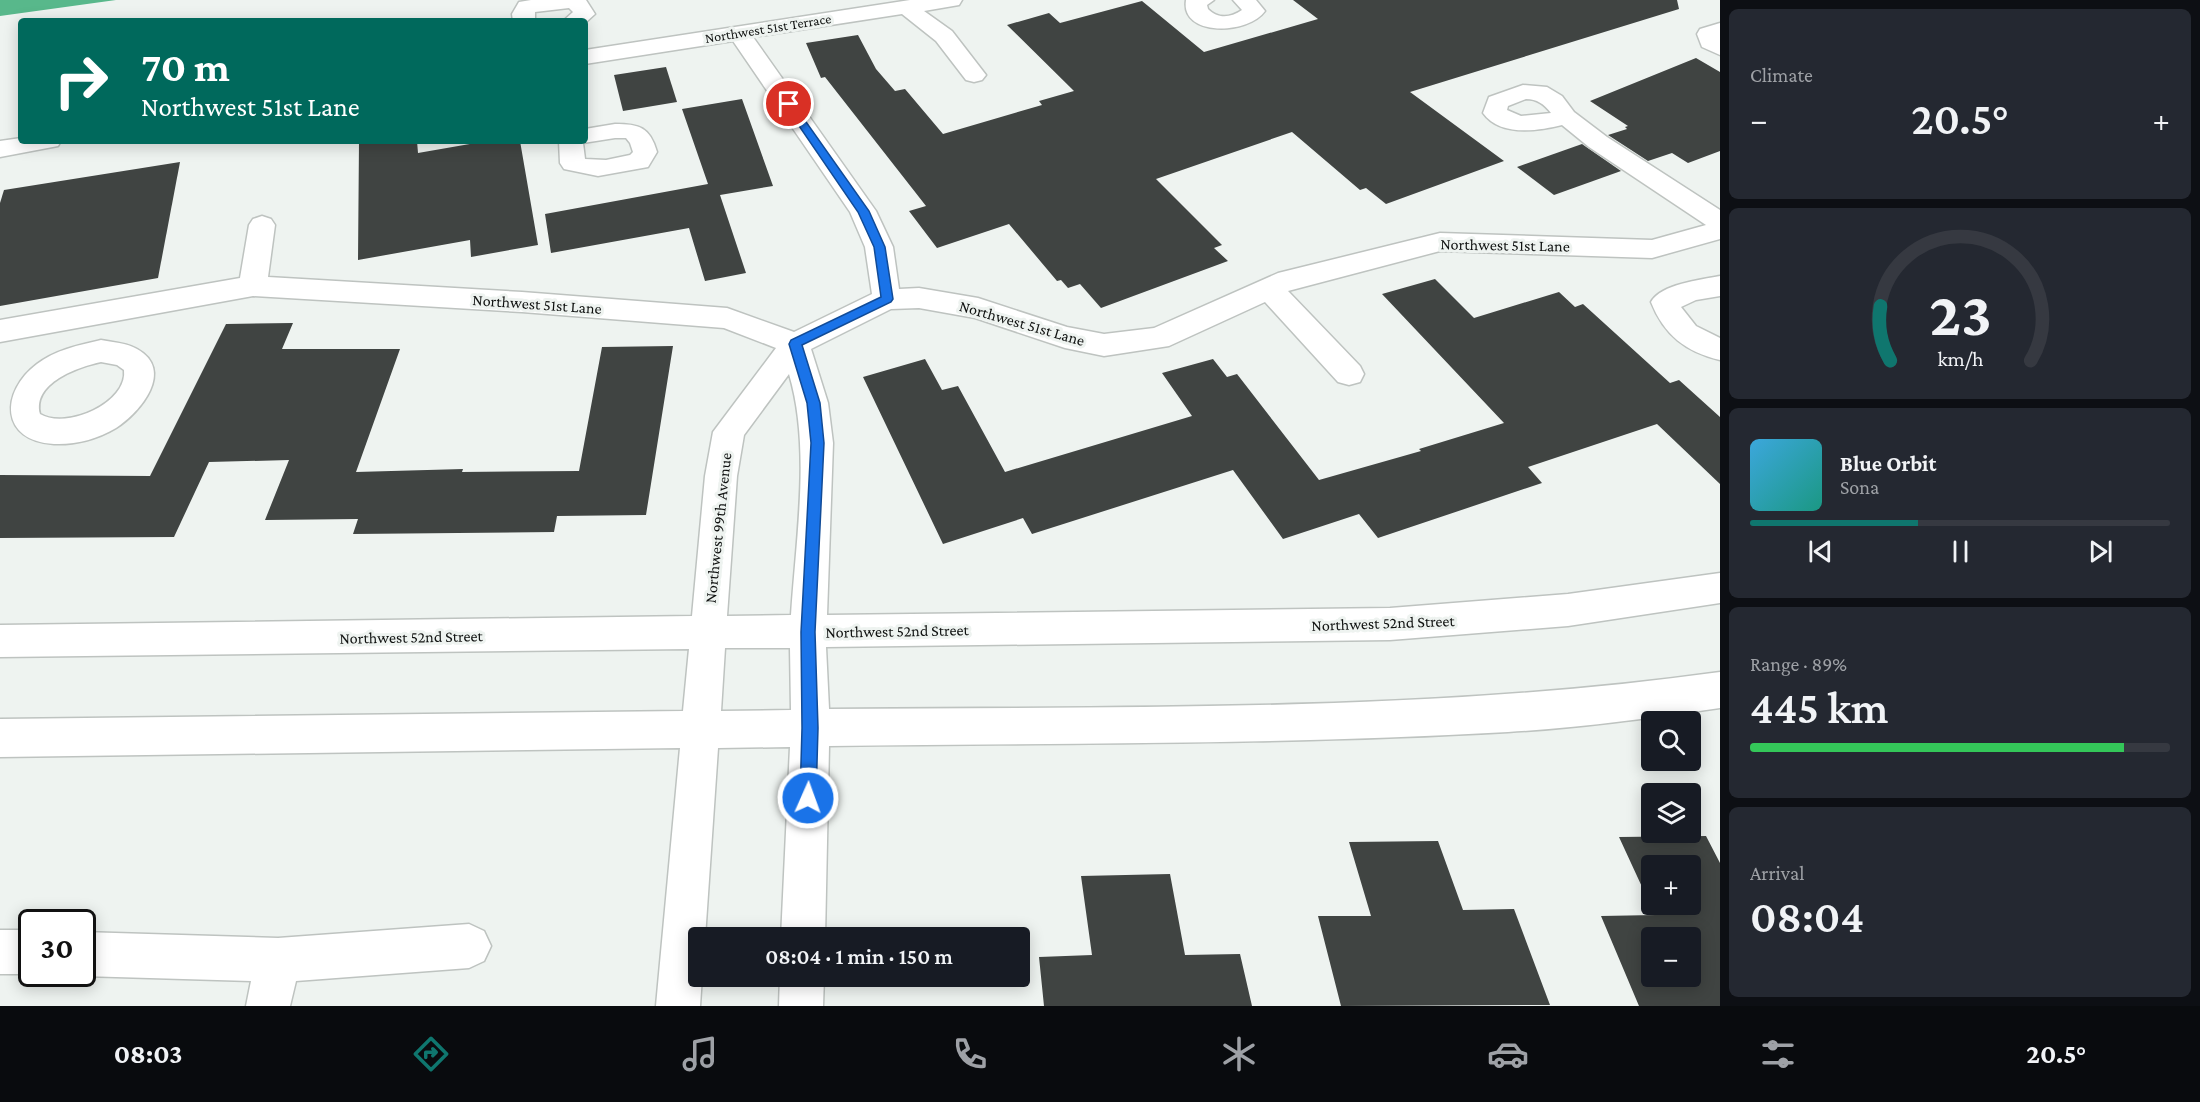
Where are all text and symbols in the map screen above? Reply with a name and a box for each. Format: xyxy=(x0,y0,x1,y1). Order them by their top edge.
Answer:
street label: Northwest 51st Terrace xyxy=(704,10,832,46)
icon: right xyxy=(42,42,120,120)
text: 70 m xyxy=(141,43,230,90)
text: Climate xyxy=(1750,64,1813,86)
pin xyxy=(763,78,814,129)
icon: arrive xyxy=(772,87,805,120)
text: Northwest 51st Lane xyxy=(141,92,360,122)
text: 20.5° xyxy=(1911,94,2009,144)
text: − xyxy=(1750,101,1767,138)
text: + xyxy=(2153,101,2170,138)
street label: Northwest 51st Lane xyxy=(1440,235,1570,255)
text: 23 xyxy=(1929,279,1991,348)
street label: Northwest 51st Lane xyxy=(472,291,602,317)
street label: Northwest 51st Lane xyxy=(957,297,1087,349)
text: km/h xyxy=(1937,347,1984,371)
text: Blue Orbit xyxy=(1840,451,1936,476)
street label: Northwest 99th Avenue xyxy=(702,452,734,604)
text: Sona xyxy=(1840,476,1879,498)
icon: previous xyxy=(1804,535,1837,568)
icon: pause xyxy=(1944,535,1977,568)
icon: next xyxy=(2084,535,2117,568)
street label: Northwest 52nd Street xyxy=(1311,612,1456,634)
street label: Northwest 52nd Street xyxy=(825,621,970,641)
street label: Northwest 52nd Street xyxy=(339,627,484,647)
text: Range · 89% xyxy=(1750,653,1847,675)
text: 445 km xyxy=(1750,683,1888,733)
map controls xyxy=(1641,711,1701,987)
button: search xyxy=(1641,711,1701,771)
position arrow xyxy=(776,766,840,830)
button: layers xyxy=(1641,783,1701,843)
button: + xyxy=(1641,855,1701,915)
text: Arrival xyxy=(1750,862,1804,884)
text: 08:04 xyxy=(1750,892,1864,942)
speed limit sign: 30 xyxy=(18,909,96,987)
button: − xyxy=(1641,927,1701,987)
text: 08:04 · 1 min · 150 m xyxy=(765,944,953,969)
icon: directions xyxy=(410,1033,452,1075)
icon: music xyxy=(679,1033,721,1075)
icon: phone xyxy=(949,1033,991,1075)
icon: climate xyxy=(1218,1033,1260,1075)
icon: car xyxy=(1487,1033,1529,1075)
icon: filters xyxy=(1757,1033,1799,1075)
text: 08:03 xyxy=(114,1039,183,1069)
text: 20.5° xyxy=(2026,1039,2086,1069)

